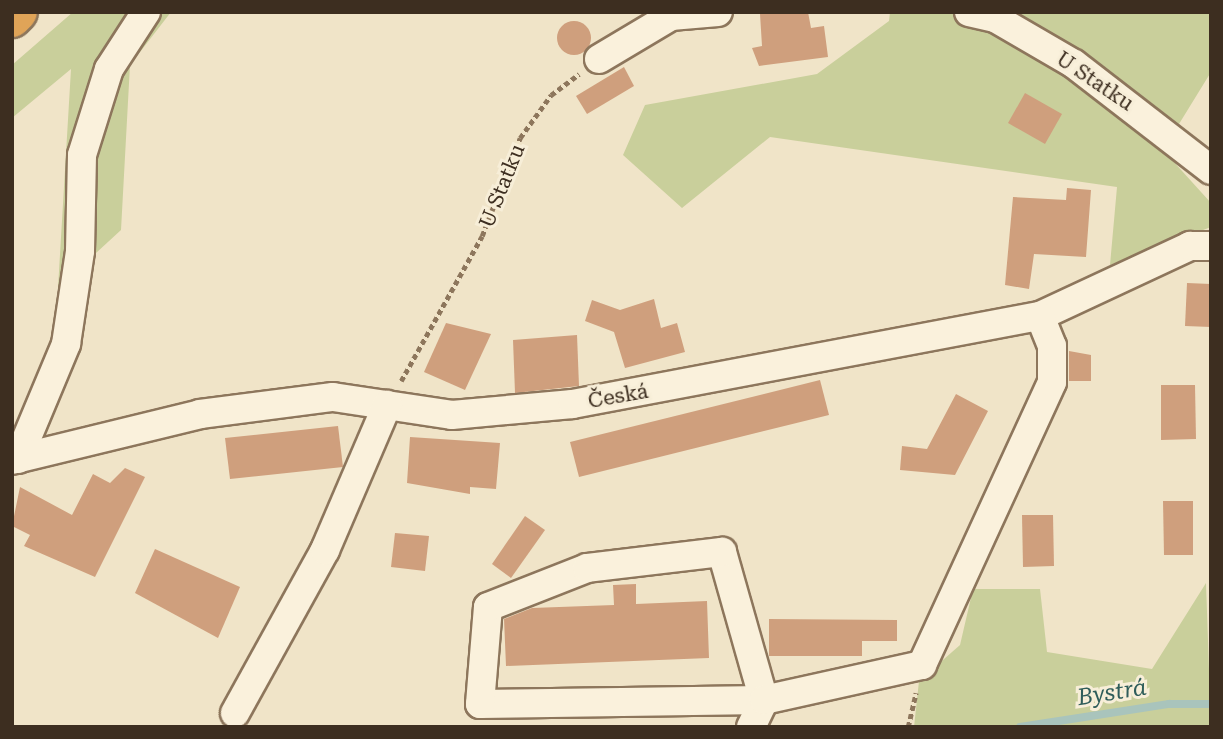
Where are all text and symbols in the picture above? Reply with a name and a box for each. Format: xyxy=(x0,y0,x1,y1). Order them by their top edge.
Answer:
street label: U Statku xyxy=(1051,46,1139,116)
street label: U Statku xyxy=(474,140,530,232)
street label: Česká xyxy=(586,378,650,414)
water label: Bystrá xyxy=(1076,674,1148,712)

